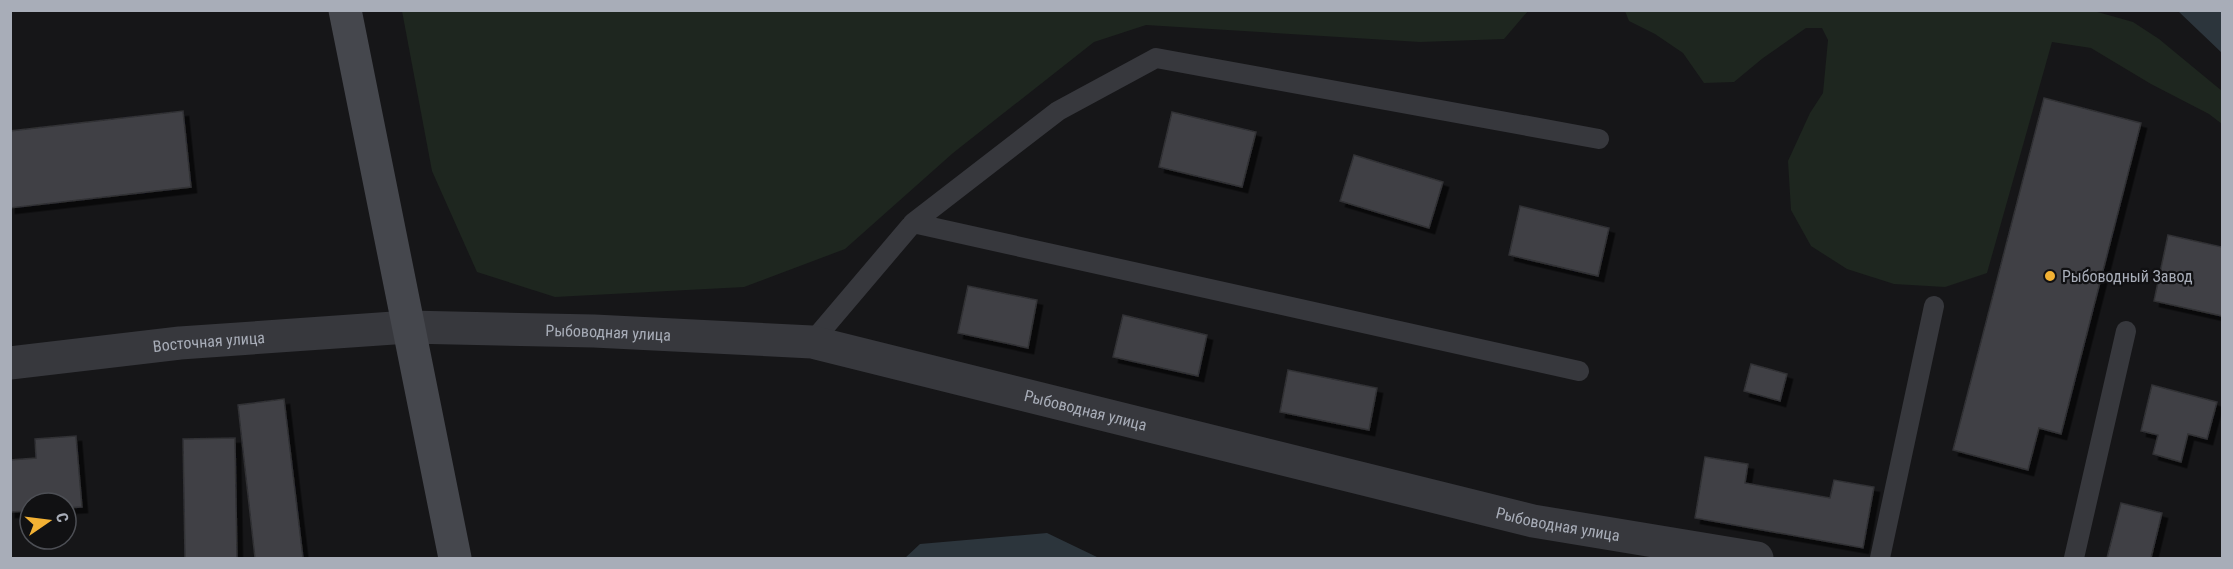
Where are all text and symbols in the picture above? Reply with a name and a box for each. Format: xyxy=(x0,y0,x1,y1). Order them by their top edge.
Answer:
place label: Рыбоводный Завод xyxy=(2062,267,2193,286)
marker: Рыбоводный Завод xyxy=(2043,269,2057,283)
street label: Рыбоводная улица xyxy=(545,321,671,345)
street label: Восточная улица xyxy=(152,328,265,356)
street label: Рыбоводная улица xyxy=(1022,386,1149,435)
north arrow xyxy=(18,491,78,551)
street label: Рыбоводная улица xyxy=(1494,503,1621,545)
text: С xyxy=(52,511,72,524)

